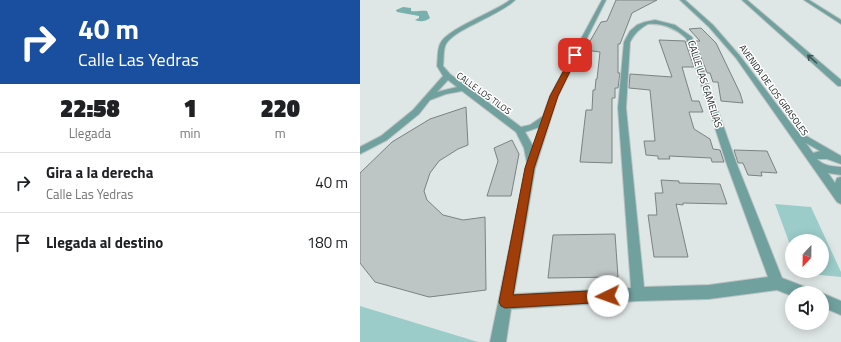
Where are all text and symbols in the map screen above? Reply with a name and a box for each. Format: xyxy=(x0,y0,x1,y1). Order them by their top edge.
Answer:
text: 40 m xyxy=(78,7,139,50)
icon: right xyxy=(12,16,64,68)
pin xyxy=(558,38,592,72)
street label: CALLE LAS CAMELIAS xyxy=(684,38,726,130)
street label: AVENIDA DE LOS GIRASOLES xyxy=(736,42,812,138)
icon: arrive xyxy=(564,44,586,66)
text: Calle Las Yedras xyxy=(78,46,199,73)
one-way arrow xyxy=(806,54,817,63)
street label: CALLE LOS TILOS xyxy=(454,69,514,117)
text: 22:58 xyxy=(60,90,120,126)
text: 1 xyxy=(183,90,197,126)
text: 220 xyxy=(260,90,300,126)
text: Llegada xyxy=(69,123,111,143)
text: min xyxy=(180,123,200,143)
text: m xyxy=(275,123,286,143)
text: Gira a la derecha xyxy=(46,161,153,184)
text: 40 m xyxy=(315,171,348,194)
icon: right xyxy=(12,172,34,194)
text: Calle Las Yedras xyxy=(46,184,133,204)
text: Llegada al destino xyxy=(46,231,163,254)
text: 180 m xyxy=(307,231,348,254)
icon: arrive xyxy=(12,232,34,254)
north arrow xyxy=(785,234,829,278)
map controls xyxy=(785,234,829,330)
position arrow xyxy=(587,275,629,317)
button: sound xyxy=(785,286,829,330)

